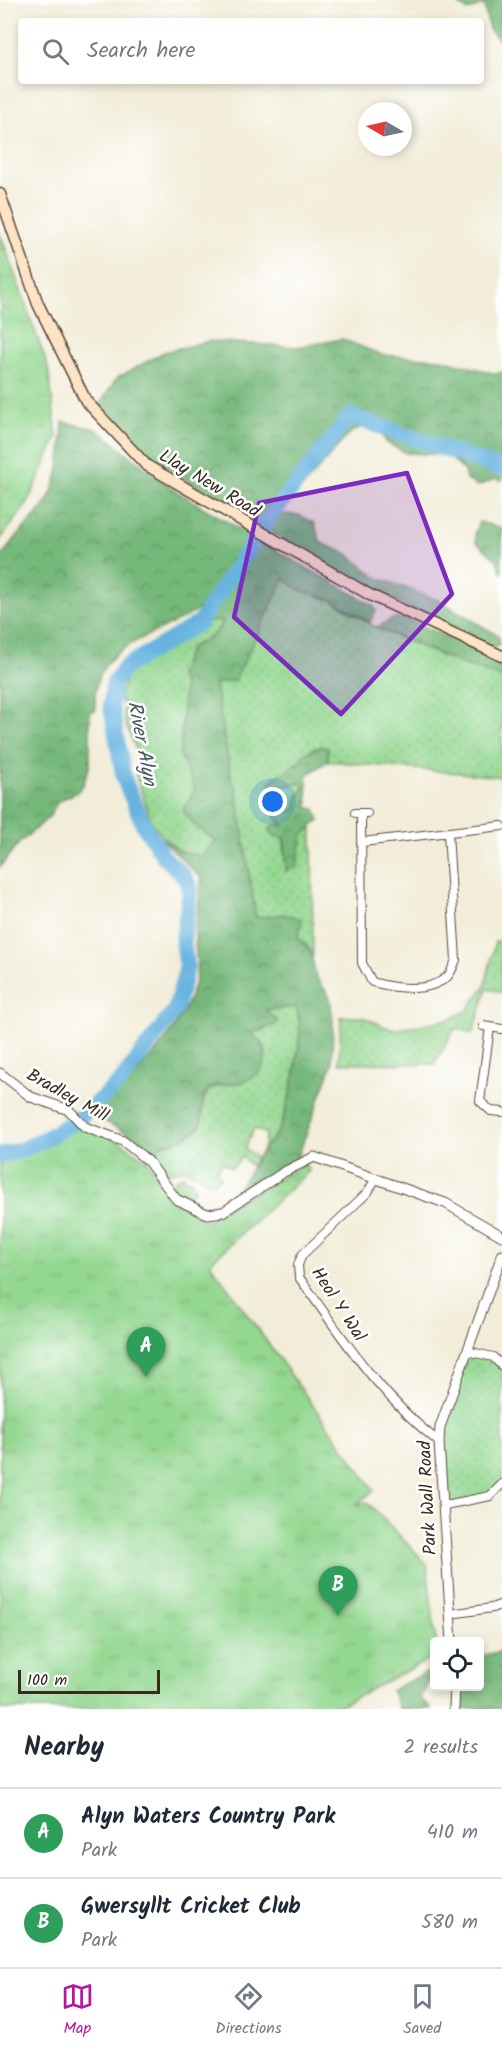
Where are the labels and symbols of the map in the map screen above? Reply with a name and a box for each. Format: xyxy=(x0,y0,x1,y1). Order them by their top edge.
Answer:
north arrow xyxy=(358,102,412,156)
street label: Llay New Road xyxy=(153,442,266,527)
water label: River Alyn xyxy=(117,698,165,790)
your location xyxy=(258,787,287,816)
street label: Bradley Mill xyxy=(21,1062,114,1131)
street label: Heol Y Wal xyxy=(303,1262,373,1349)
pin: A xyxy=(126,1328,166,1377)
street label: Park Wall Road xyxy=(411,1439,446,1556)
pin: B xyxy=(318,1566,358,1616)
scale bar xyxy=(18,1667,160,1694)

